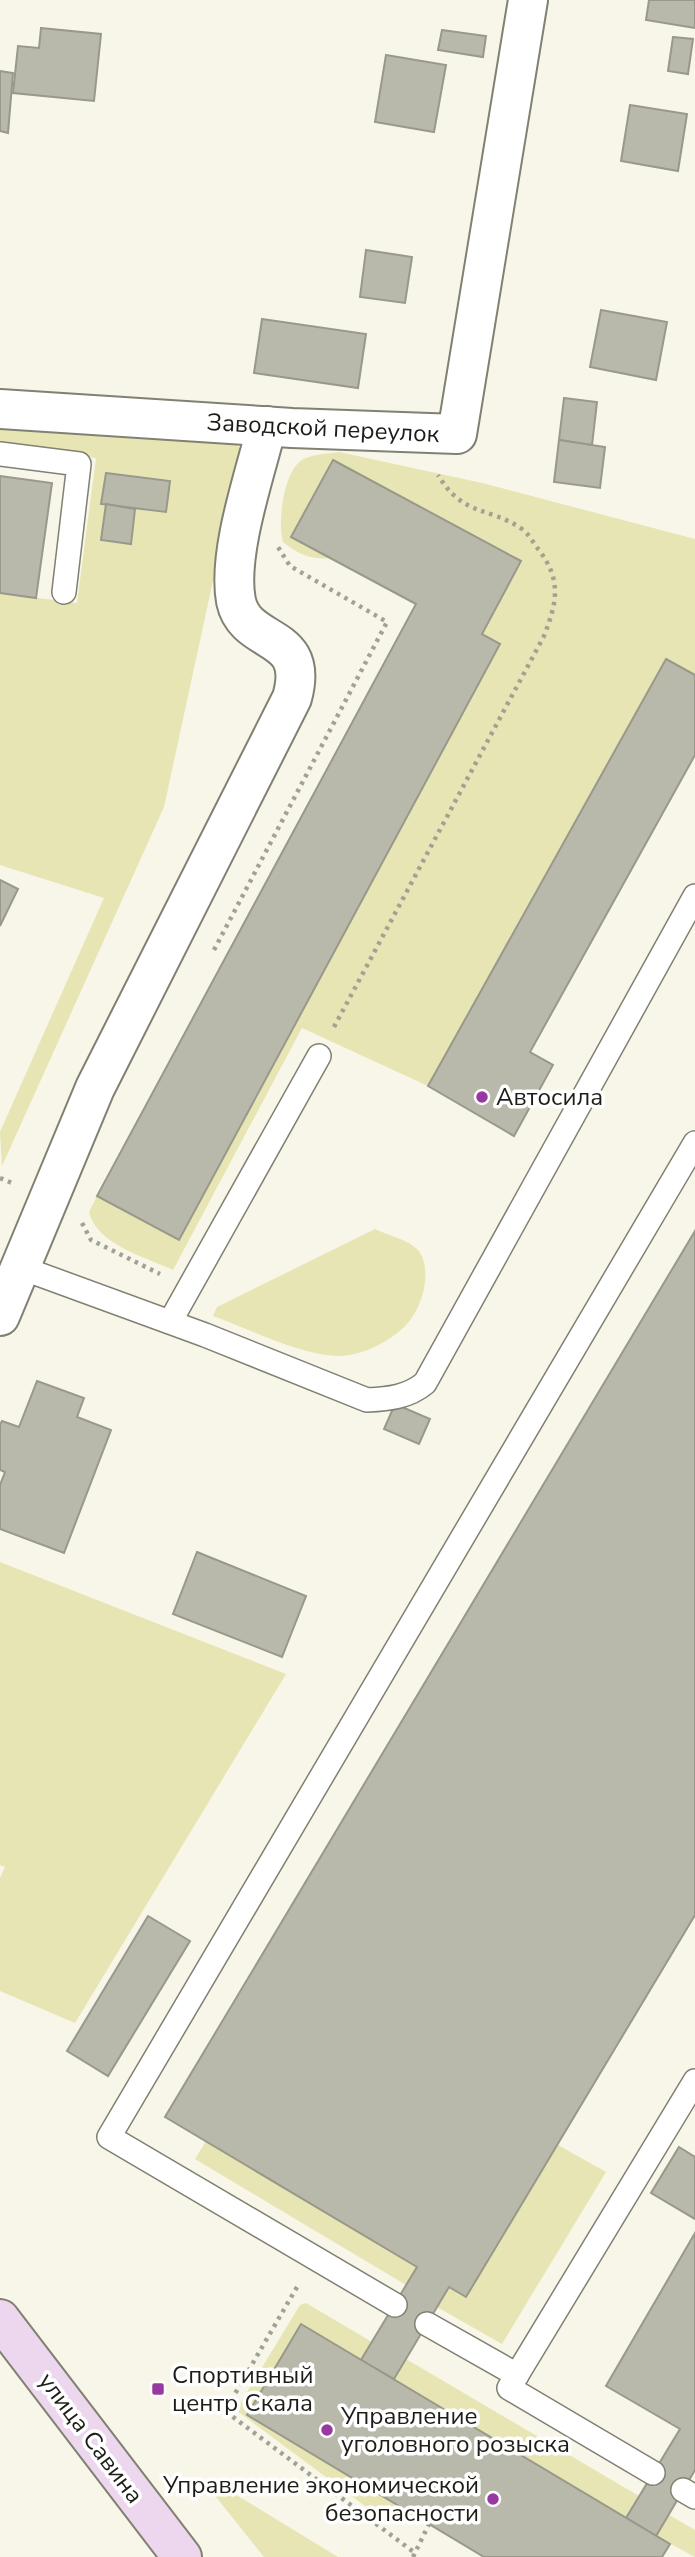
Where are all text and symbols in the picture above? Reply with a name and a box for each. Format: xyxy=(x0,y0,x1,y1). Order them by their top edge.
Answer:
street label: Заводской переулок xyxy=(206,406,441,450)
place label: Автосила xyxy=(496,1081,603,1113)
marker: Автосила xyxy=(474,1089,490,1105)
place label: Спортивный центр Скала xyxy=(172,2359,313,2419)
street label: улица Савина xyxy=(31,2366,151,2510)
marker: Спортивный центр Скала xyxy=(150,2381,166,2397)
place label: Управление уголовного розыска xyxy=(340,2400,570,2460)
marker: Управление уголовного розыска xyxy=(319,2422,335,2438)
place label: Управление экономической безопасности xyxy=(162,2469,479,2529)
marker: Управление экономической безопасности xyxy=(485,2491,501,2507)

